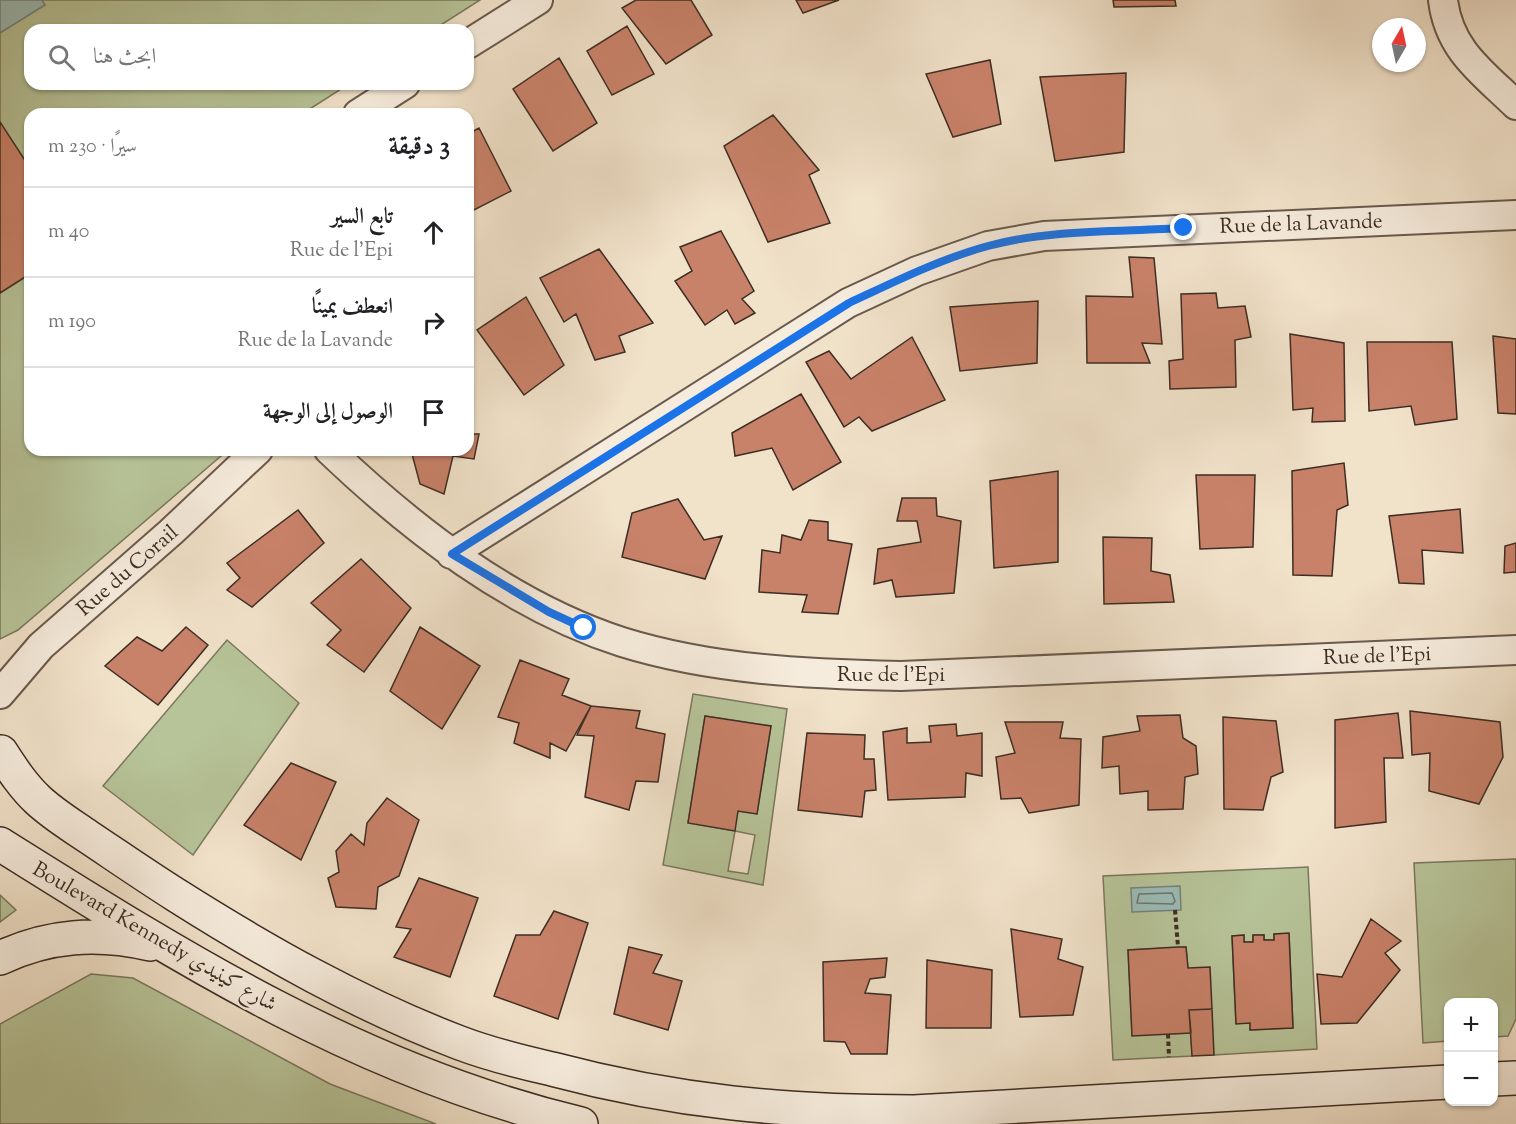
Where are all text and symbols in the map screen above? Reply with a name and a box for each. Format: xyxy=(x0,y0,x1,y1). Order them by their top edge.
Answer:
north arrow xyxy=(1372,18,1426,72)
search box xyxy=(24,24,474,90)
icon: search xyxy=(45,41,78,74)
text: ابحث هنا xyxy=(93,42,156,74)
text: 3 دقيقة xyxy=(389,129,450,166)
text: سيرًا · 230 m xyxy=(48,133,137,162)
text: تابع السير xyxy=(331,202,393,234)
street label: Rue de la Lavande xyxy=(1219,207,1383,243)
route end xyxy=(1170,214,1196,240)
icon: ahead xyxy=(417,216,450,249)
text: 40 m xyxy=(48,218,89,247)
text: Rue de l'Epi xyxy=(290,237,393,266)
text: انعطف يمينًا xyxy=(312,292,393,324)
icon: right xyxy=(417,306,450,339)
text: 190 m xyxy=(48,308,96,337)
text: Rue de la Lavande xyxy=(238,327,393,356)
icon: arrive xyxy=(417,396,450,429)
text: الوصول إلى الوجهة xyxy=(263,397,393,429)
street label: Rue du Corail xyxy=(71,519,186,624)
route start xyxy=(570,614,596,640)
street label: Rue de l'Epi xyxy=(1322,640,1432,674)
street label: Rue de l'Epi xyxy=(837,661,945,691)
street label: Boulevard Kennedy شارع كينيدي xyxy=(26,855,282,1021)
map controls xyxy=(1444,998,1498,1106)
button: + xyxy=(1444,998,1498,1052)
button: − xyxy=(1444,1052,1498,1106)

